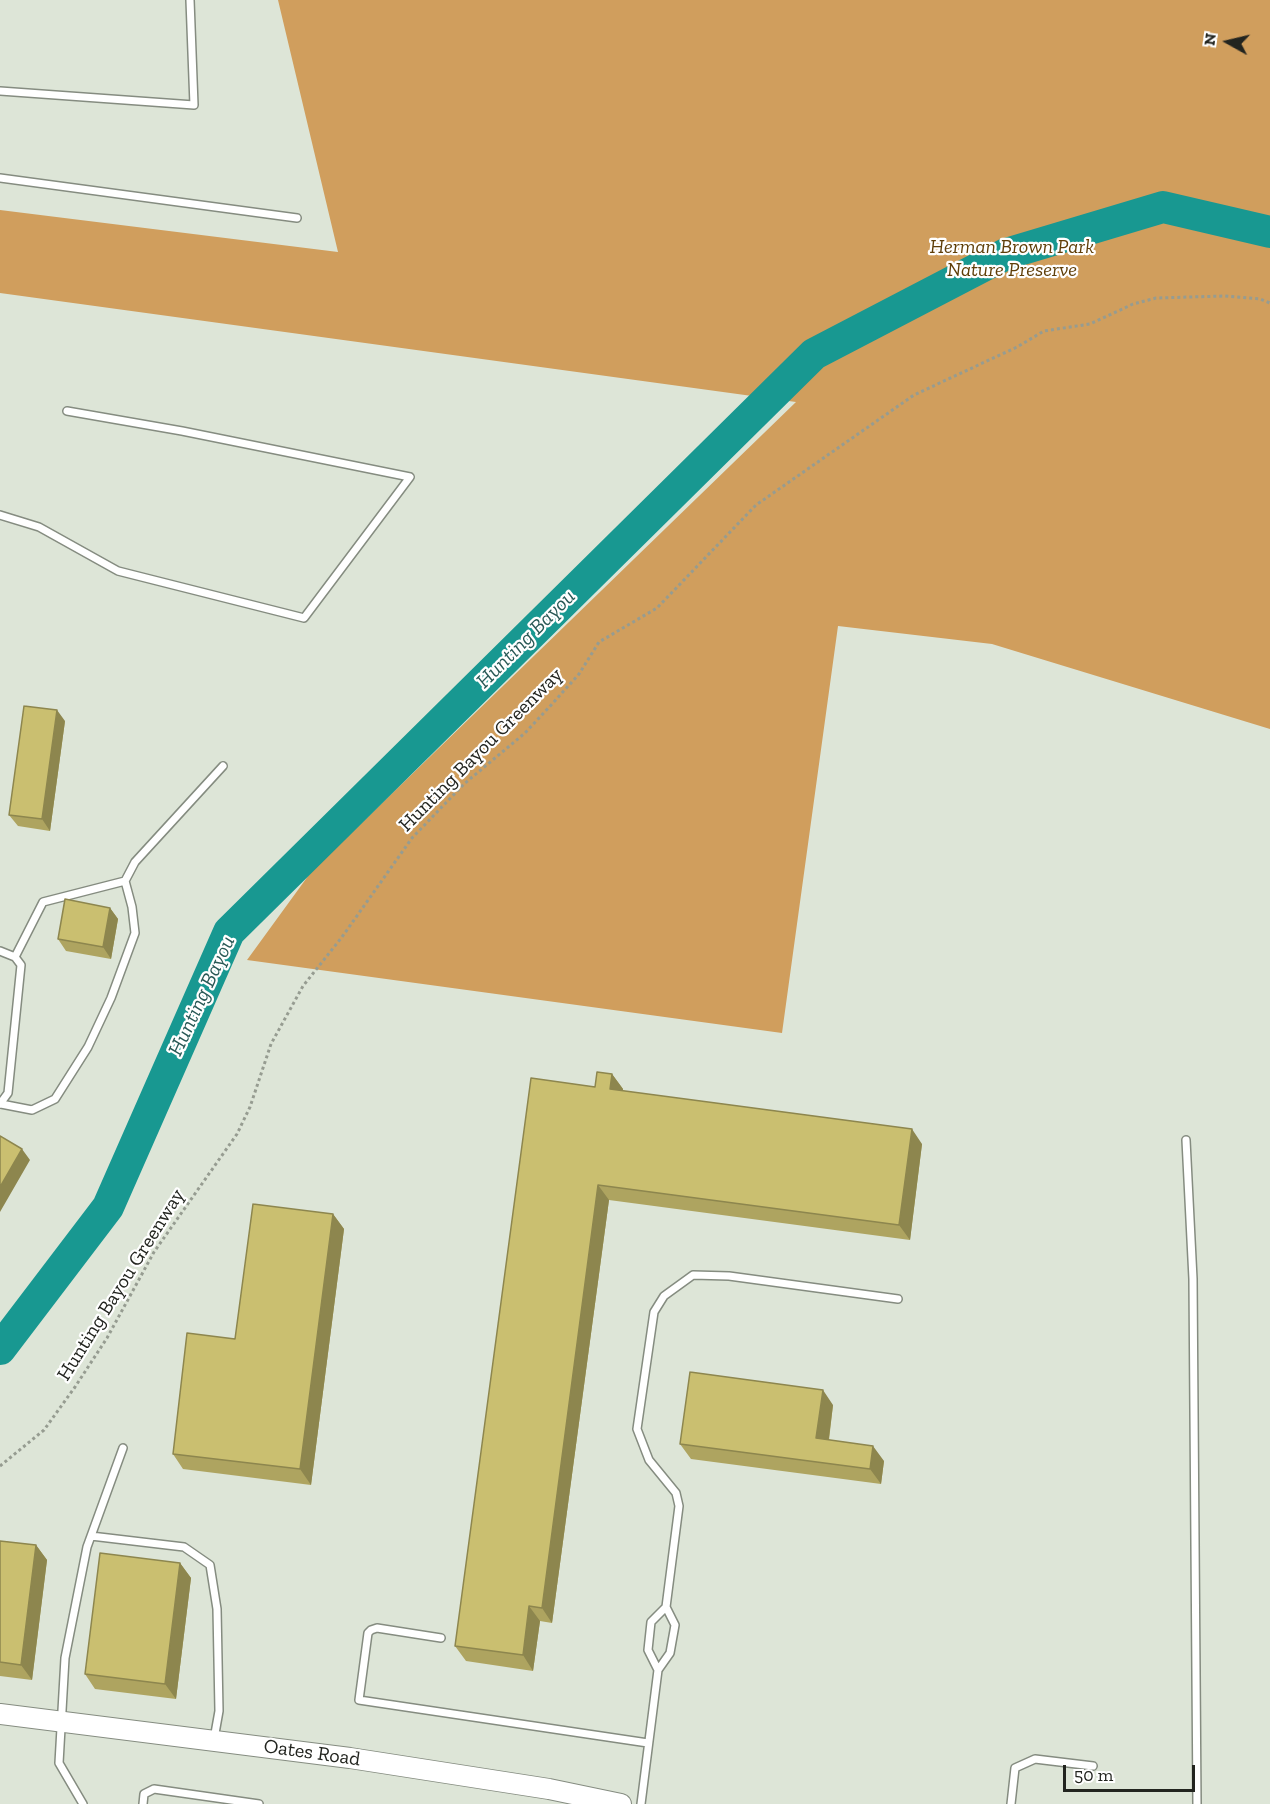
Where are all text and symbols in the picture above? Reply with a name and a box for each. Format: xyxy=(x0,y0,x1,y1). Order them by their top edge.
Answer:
north arrow xyxy=(1198,12,1258,72)
text: N xyxy=(1199,32,1220,47)
park label: Herman Brown Park Nature Preserve xyxy=(930,235,1094,282)
water label: Hunting Bayou xyxy=(471,584,581,694)
street label: Hunting Bayou Greenway xyxy=(394,663,568,837)
water label: Hunting Bayou xyxy=(163,932,241,1060)
street label: Hunting Bayou Greenway xyxy=(52,1185,190,1385)
street label: Oates Road xyxy=(262,1734,362,1772)
scale bar xyxy=(1066,1753,1198,1791)
text: 50 m xyxy=(1074,1764,1113,1786)

